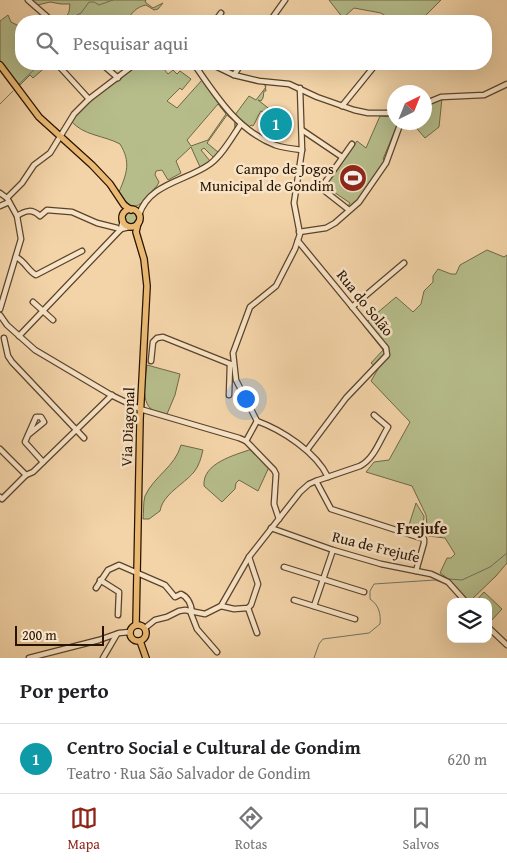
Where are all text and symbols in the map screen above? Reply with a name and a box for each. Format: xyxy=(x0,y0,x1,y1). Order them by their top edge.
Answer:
search box xyxy=(15,15,492,70)
icon: search xyxy=(33,29,61,57)
text: Pesquisar aqui xyxy=(73,29,188,57)
north arrow xyxy=(387,85,432,130)
pin: 1 xyxy=(260,105,292,143)
place label: Campo de Jogos Municipal de Gondim xyxy=(200,158,335,196)
sports icon: Campo de Jogos Municipal de Gondim xyxy=(338,163,368,193)
street label: Rua do Solão xyxy=(332,265,399,341)
your location xyxy=(233,386,259,412)
street label: Via Diagonal xyxy=(116,387,139,467)
district label: Frejufe xyxy=(397,516,447,540)
street label: Rua de Frejufe xyxy=(330,525,422,568)
map controls xyxy=(447,598,492,643)
button: layers xyxy=(447,598,492,643)
scale bar xyxy=(15,623,104,646)
text: 200 m xyxy=(22,625,57,645)
text: Por perto xyxy=(20,675,109,706)
text: Centro Social e Cultural de Gondim xyxy=(67,733,361,761)
text: 1 xyxy=(32,747,40,771)
text: 620 m xyxy=(447,747,487,771)
text: Teatro · Rua São Salvador de Gondim xyxy=(67,761,310,785)
tab: Mapa xyxy=(68,804,100,854)
tab: Rotas xyxy=(235,804,267,854)
tab: Salvos xyxy=(403,804,439,854)

